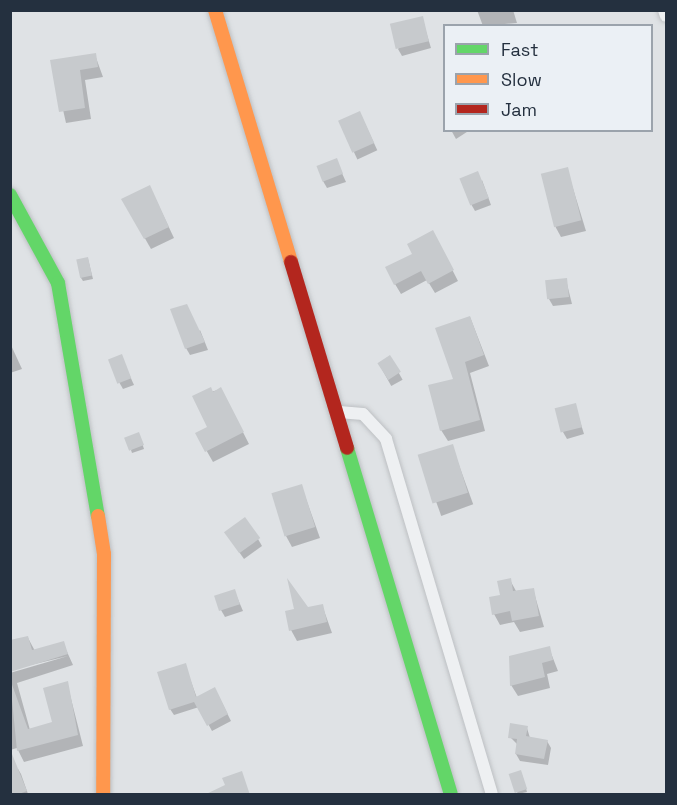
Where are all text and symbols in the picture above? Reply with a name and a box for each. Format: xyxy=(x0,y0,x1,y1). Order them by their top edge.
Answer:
legend xyxy=(443,24,653,132)
text: Fast xyxy=(501,38,538,61)
text: Slow xyxy=(501,68,542,91)
text: Jam xyxy=(501,98,537,121)

